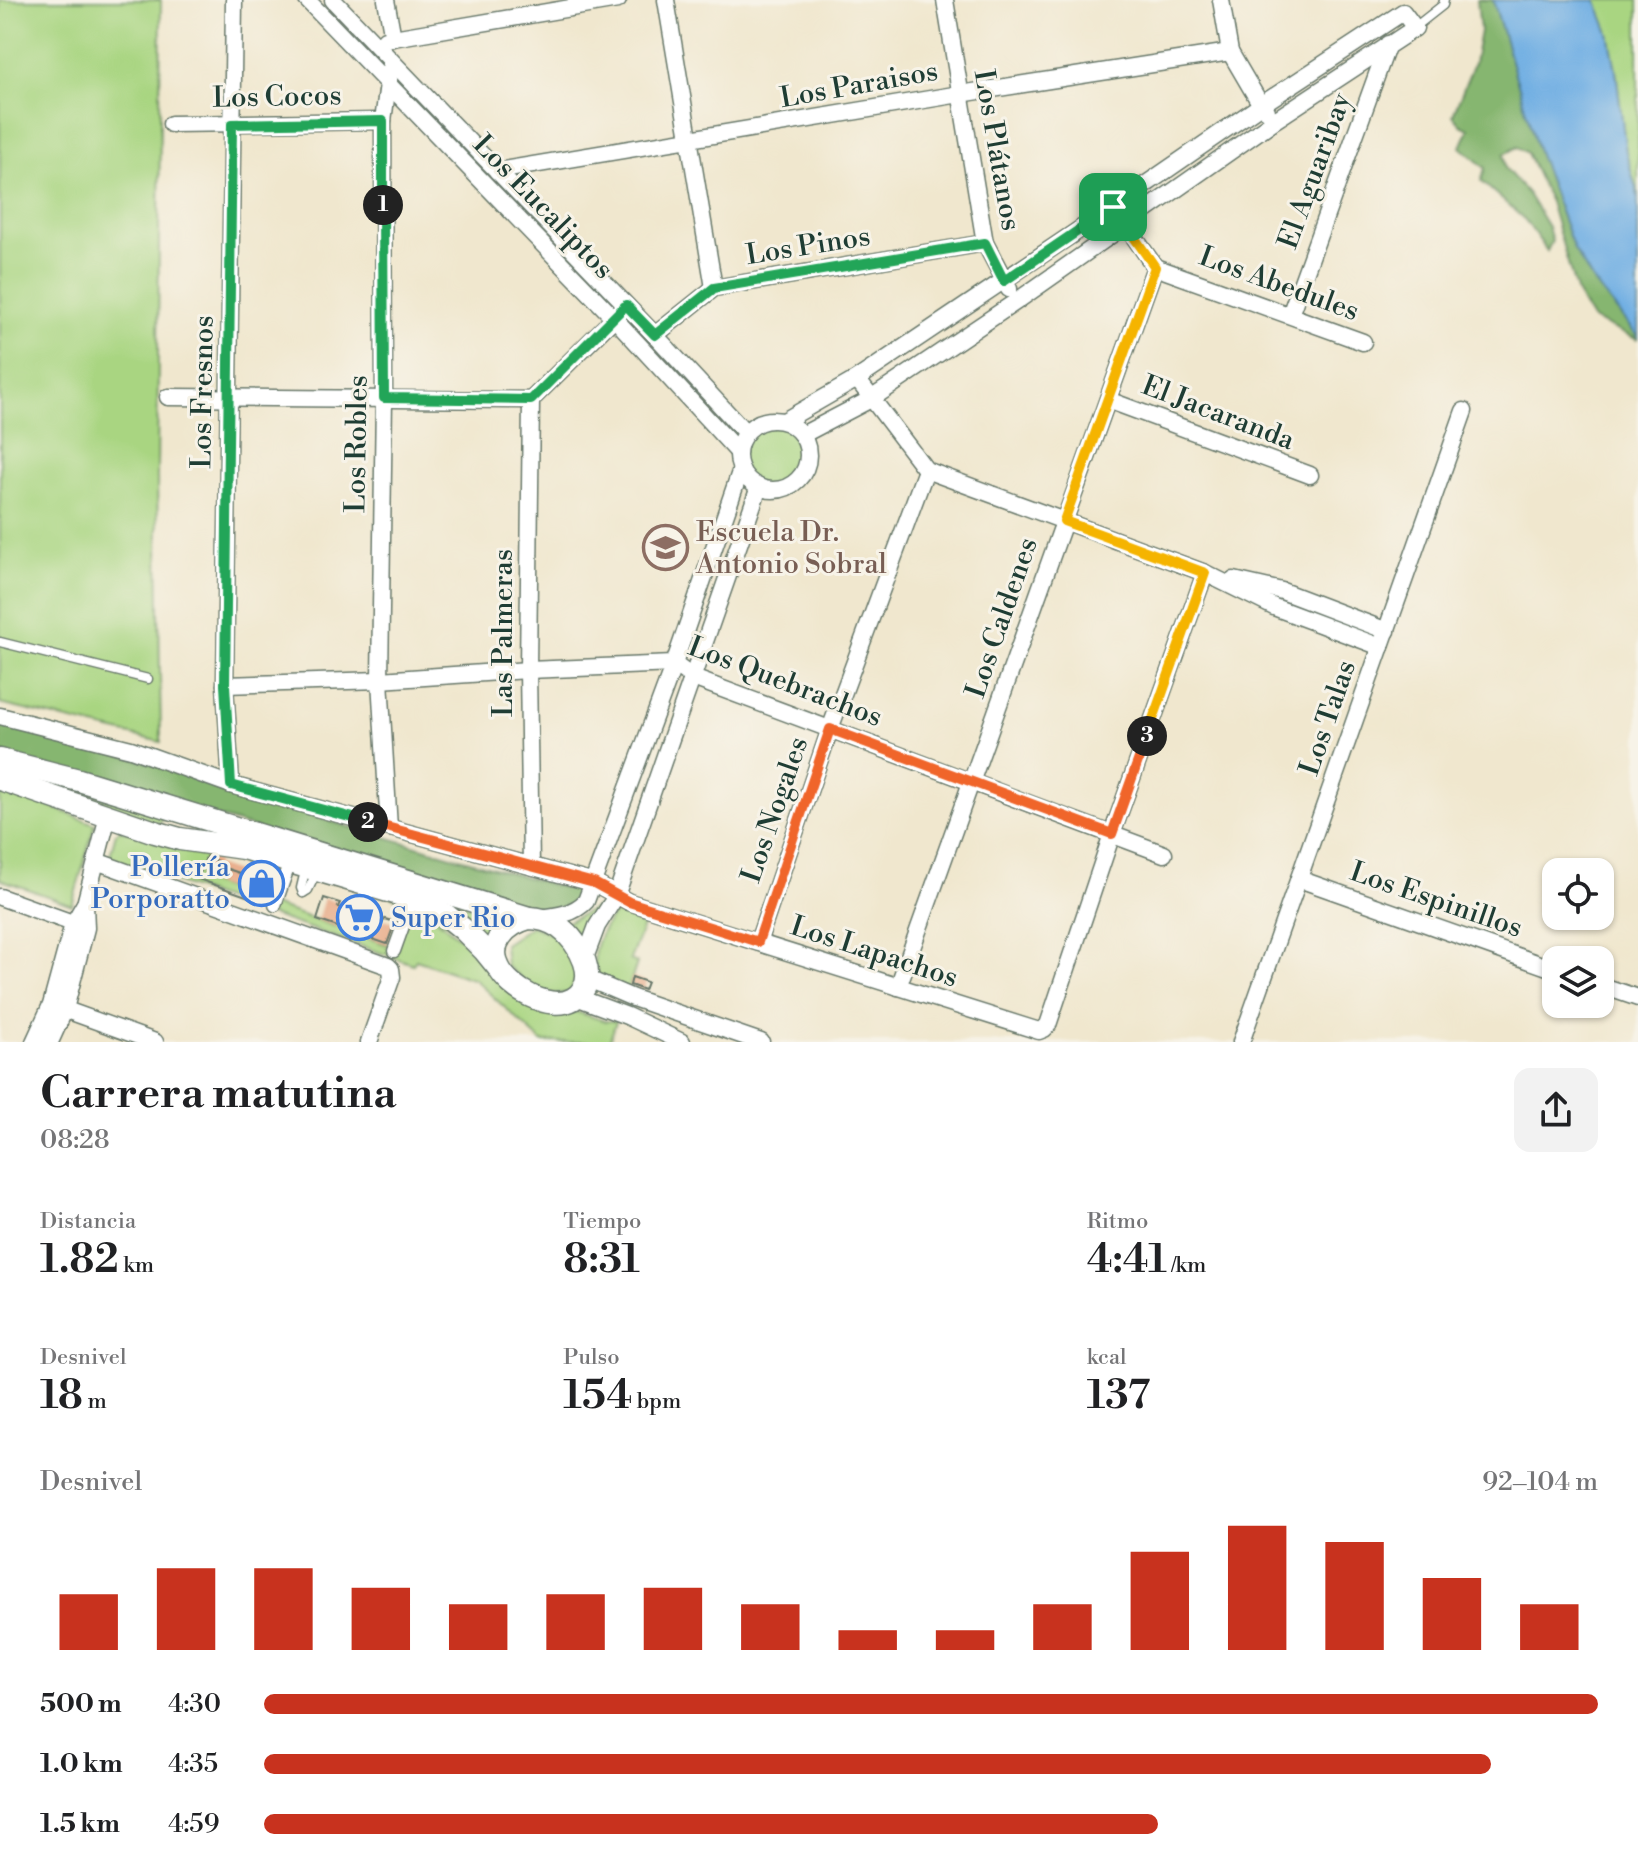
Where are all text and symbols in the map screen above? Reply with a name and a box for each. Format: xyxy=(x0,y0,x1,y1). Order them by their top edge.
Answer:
street label: Los Paraisos xyxy=(777,54,941,116)
street label: Los Plátanos xyxy=(966,67,1028,233)
street label: Los Cocos xyxy=(212,78,342,116)
street label: El Aguaribay xyxy=(1271,88,1360,254)
street label: Los Eucaliptos xyxy=(465,128,621,286)
pin xyxy=(1079,173,1147,241)
pin: 1 xyxy=(363,185,403,225)
icon: arrive xyxy=(1091,185,1135,229)
text: 1 xyxy=(378,191,388,218)
street label: Los Pinos xyxy=(743,219,873,273)
street label: Los Abedules xyxy=(1194,239,1364,329)
street label: Los Fresnos xyxy=(184,315,222,469)
street label: El Jacaranda xyxy=(1137,368,1300,458)
street label: Los Robles xyxy=(338,375,376,513)
place label: Escuela Dr. Antonio Sobral xyxy=(695,515,887,582)
school or university icon: Escuela Dr. Antonio Sobral xyxy=(641,524,689,572)
street label: Los Caldenes xyxy=(958,533,1046,703)
street label: Las Palmeras xyxy=(486,549,521,717)
street label: Los Quebrachos xyxy=(683,629,887,735)
street label: Los Talas xyxy=(1292,656,1364,780)
pin: 3 xyxy=(1127,716,1167,756)
text: 3 xyxy=(1140,722,1154,749)
street label: Los Nogales xyxy=(734,732,816,888)
pin: 2 xyxy=(348,802,388,842)
text: 2 xyxy=(361,808,375,835)
place label: Pollería Porporatto xyxy=(91,850,231,917)
street label: Los Espinillos xyxy=(1345,854,1527,946)
map controls xyxy=(1542,858,1614,1018)
button: locate xyxy=(1542,858,1614,930)
shop icon: Pollería Porporatto xyxy=(237,859,285,907)
supermarket icon: Super Rio xyxy=(336,894,384,942)
place label: Super Rio xyxy=(391,901,516,936)
street label: Los Lapachos xyxy=(786,908,962,996)
button: layers xyxy=(1542,946,1614,1018)
text: Carrera matutina xyxy=(40,1066,397,1121)
button: share xyxy=(1514,1068,1598,1152)
text: 08:28 xyxy=(40,1124,110,1156)
text: Distancia xyxy=(40,1208,136,1235)
text: Tiempo xyxy=(563,1208,641,1235)
text: Ritmo xyxy=(1087,1208,1148,1235)
text: 1.82 xyxy=(40,1235,119,1285)
text: 8:31 xyxy=(563,1235,640,1285)
text: 4:41 xyxy=(1087,1235,1167,1285)
text: km xyxy=(119,1252,154,1279)
text: /km xyxy=(1167,1252,1206,1279)
text: Desnivel xyxy=(40,1344,126,1371)
text: Pulso xyxy=(563,1344,620,1371)
text: kcal xyxy=(1087,1344,1127,1371)
text: 18 xyxy=(40,1371,83,1421)
text: 154 xyxy=(563,1371,632,1421)
text: 137 xyxy=(1087,1371,1150,1421)
text: m xyxy=(83,1388,107,1415)
text: bpm xyxy=(632,1388,681,1415)
text: Desnivel xyxy=(40,1466,142,1498)
text: 92–104 m xyxy=(1482,1466,1598,1498)
text: 500 m xyxy=(40,1688,122,1720)
text: 4:30 xyxy=(168,1688,221,1720)
text: 1.0 km xyxy=(40,1748,123,1780)
text: 4:35 xyxy=(168,1748,218,1780)
text: 1.5 km xyxy=(40,1808,120,1840)
text: 4:59 xyxy=(168,1808,219,1840)

